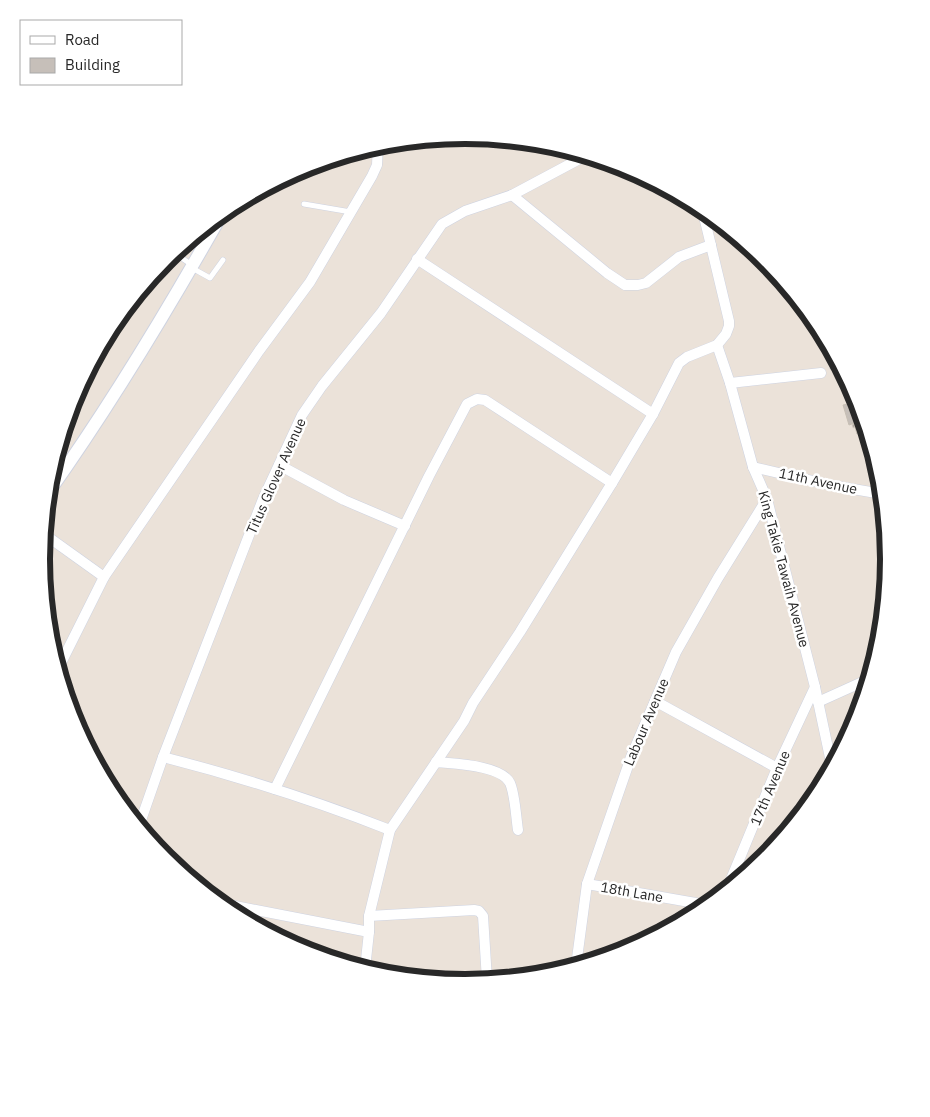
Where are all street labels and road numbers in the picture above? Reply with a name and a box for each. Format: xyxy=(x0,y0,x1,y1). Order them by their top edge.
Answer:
street label: Titus Glover Avenue xyxy=(242,415,310,537)
street label: 11th Avenue xyxy=(777,464,859,498)
street label: King Takie Tawaih Avenue xyxy=(754,489,814,650)
street label: Labour Avenue xyxy=(619,675,673,769)
street label: 17th Avenue xyxy=(746,748,794,828)
street label: 18th Lane xyxy=(599,878,665,906)

